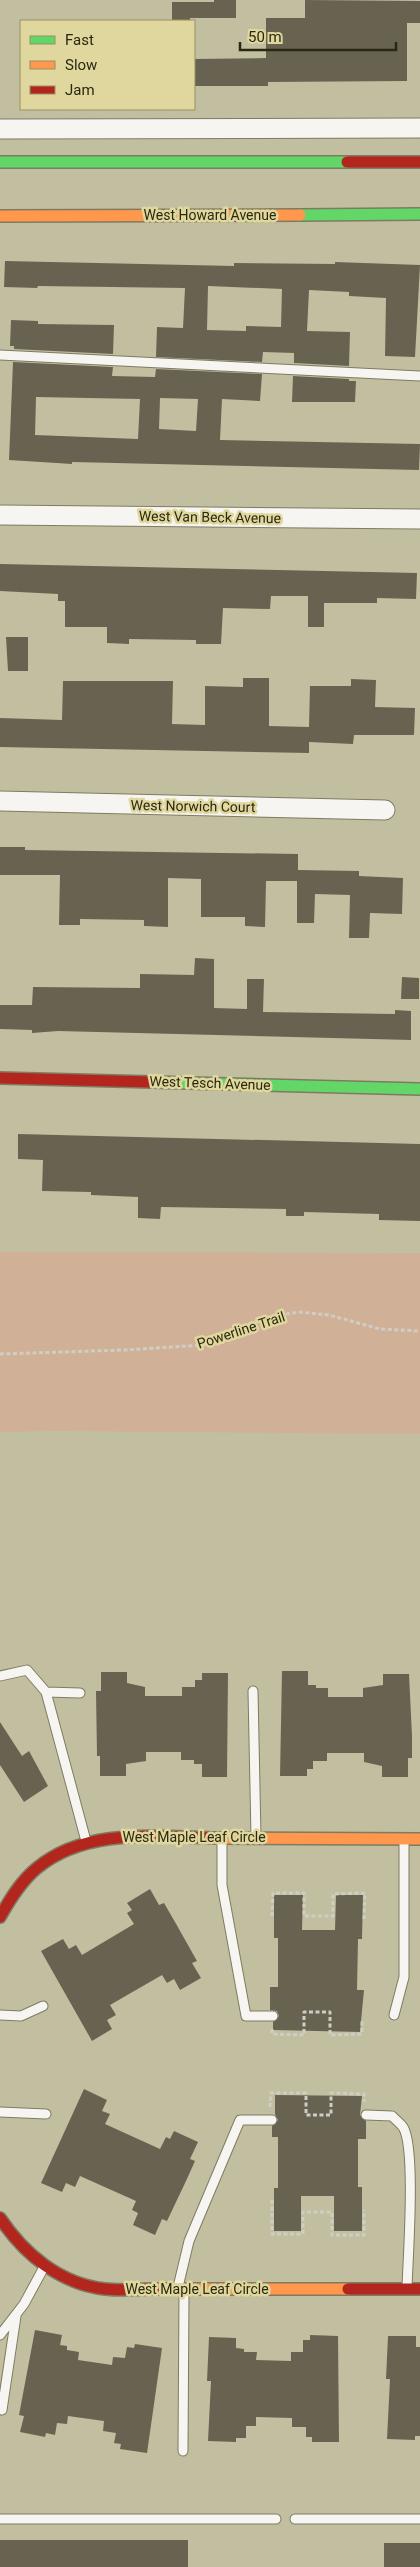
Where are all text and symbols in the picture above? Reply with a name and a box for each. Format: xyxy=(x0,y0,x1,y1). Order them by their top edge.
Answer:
legend xyxy=(20,20,195,110)
scale bar xyxy=(240,20,396,52)
text: 50 m xyxy=(248,28,282,46)
text: Fast xyxy=(65,31,94,49)
text: Slow xyxy=(65,56,97,74)
text: Jam xyxy=(65,81,95,99)
street label: West Howard Avenue xyxy=(144,207,276,223)
street label: West Van Beck Avenue xyxy=(139,508,281,526)
street label: West Norwich Court xyxy=(131,797,256,815)
street label: West Tesch Avenue xyxy=(149,1073,271,1093)
street label: Powerline Trail xyxy=(195,1308,287,1352)
street label: West Maple Leaf Circle xyxy=(122,1829,266,1845)
street label: West Maple Leaf Circle xyxy=(125,2281,269,2297)

